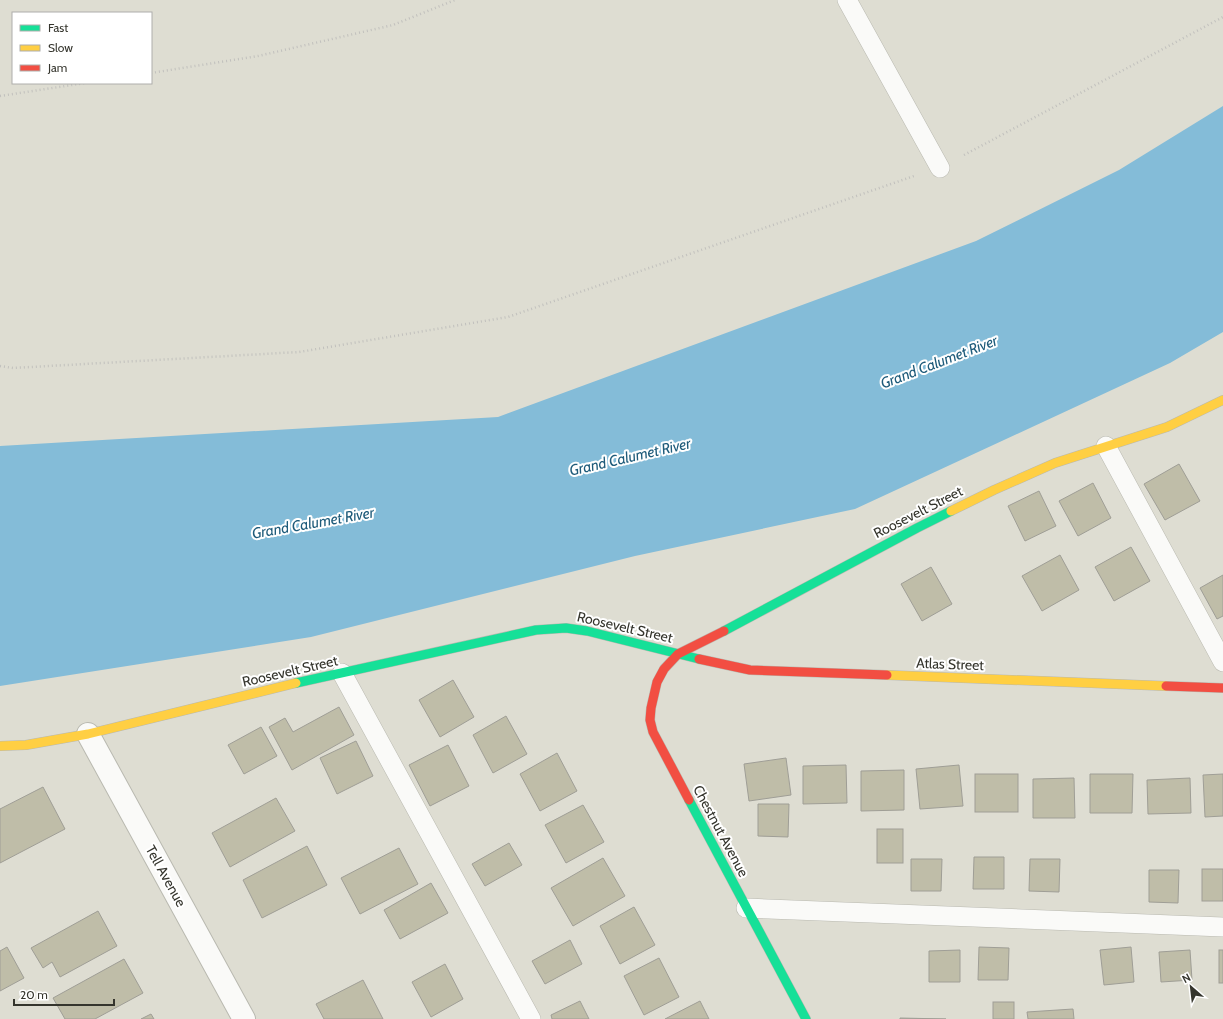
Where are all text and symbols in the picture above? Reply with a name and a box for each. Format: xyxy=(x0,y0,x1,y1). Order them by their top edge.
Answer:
legend xyxy=(12,12,152,84)
text: Fast xyxy=(48,20,68,35)
text: Slow xyxy=(48,40,73,55)
text: Jam xyxy=(47,60,67,75)
water label: Grand Calumet River xyxy=(878,331,1001,393)
water label: Grand Calumet River xyxy=(568,434,694,480)
street label: Roosevelt Street xyxy=(870,482,966,542)
water label: Grand Calumet River xyxy=(250,503,377,543)
street label: Roosevelt Street xyxy=(575,607,675,647)
street label: Roosevelt Street xyxy=(240,651,340,691)
street label: Atlas Street xyxy=(916,654,985,674)
street label: Chestnut Avenue xyxy=(689,782,753,880)
street label: Tell Avenue xyxy=(142,842,190,910)
north arrow xyxy=(1171,967,1211,1007)
text: N xyxy=(1180,970,1193,986)
scale bar xyxy=(14,981,114,1007)
text: 20 m xyxy=(20,987,48,1002)

